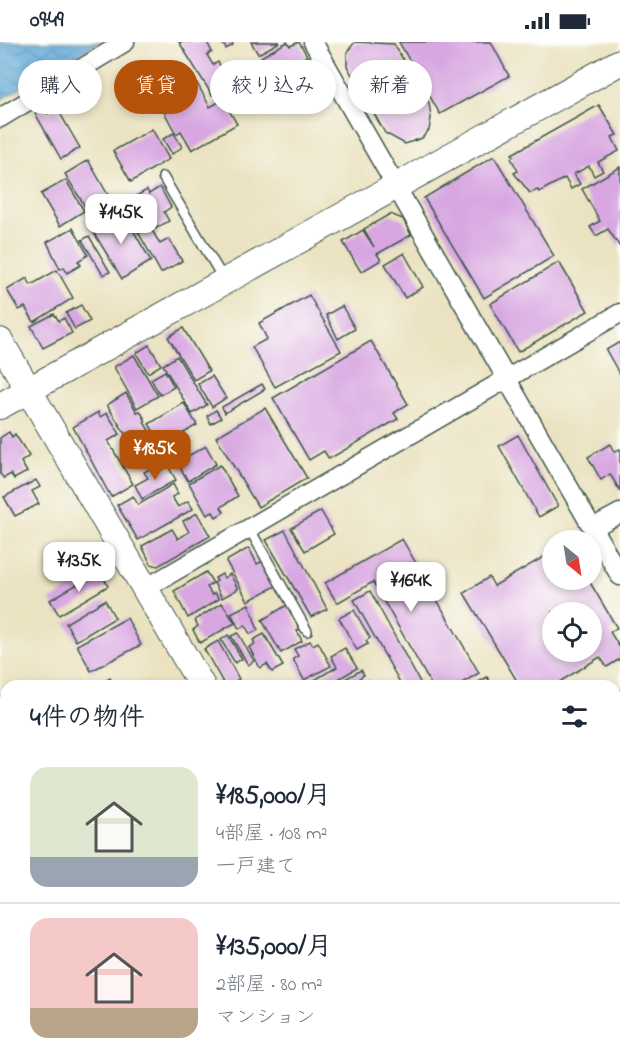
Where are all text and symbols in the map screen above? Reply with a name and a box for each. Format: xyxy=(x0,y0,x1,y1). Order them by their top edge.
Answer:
text: 09:49 xyxy=(30,5,64,37)
chip: 購入 xyxy=(18,60,102,114)
chip: 賃貸 xyxy=(114,60,198,114)
chip: 絞り込み xyxy=(210,60,336,114)
chip: 新着 xyxy=(348,60,432,114)
pin: ¥145K xyxy=(79,194,163,245)
text: ¥145K xyxy=(99,199,143,228)
pin: ¥185K xyxy=(113,430,197,481)
text: ¥185K xyxy=(134,435,176,464)
north arrow xyxy=(542,530,602,590)
map controls xyxy=(542,530,602,662)
pin: ¥135K xyxy=(37,542,121,593)
text: ¥135K xyxy=(57,547,101,576)
pin: ¥164K xyxy=(369,562,453,613)
text: ¥164K xyxy=(391,567,431,596)
button: locate xyxy=(542,602,602,662)
text: 4件の物件 xyxy=(30,700,145,738)
icon: filters xyxy=(558,700,591,733)
text: ¥185,000/月 xyxy=(216,778,331,816)
icon: home xyxy=(78,791,150,863)
text: 4部屋 · 108 m² xyxy=(216,820,327,849)
text: 一戸建て xyxy=(216,853,296,882)
text: ¥135,000/月 xyxy=(216,929,332,967)
icon: home xyxy=(78,942,150,1014)
text: 2部屋 · 80 m² xyxy=(216,971,323,1000)
text: マンション xyxy=(216,1004,315,1033)

